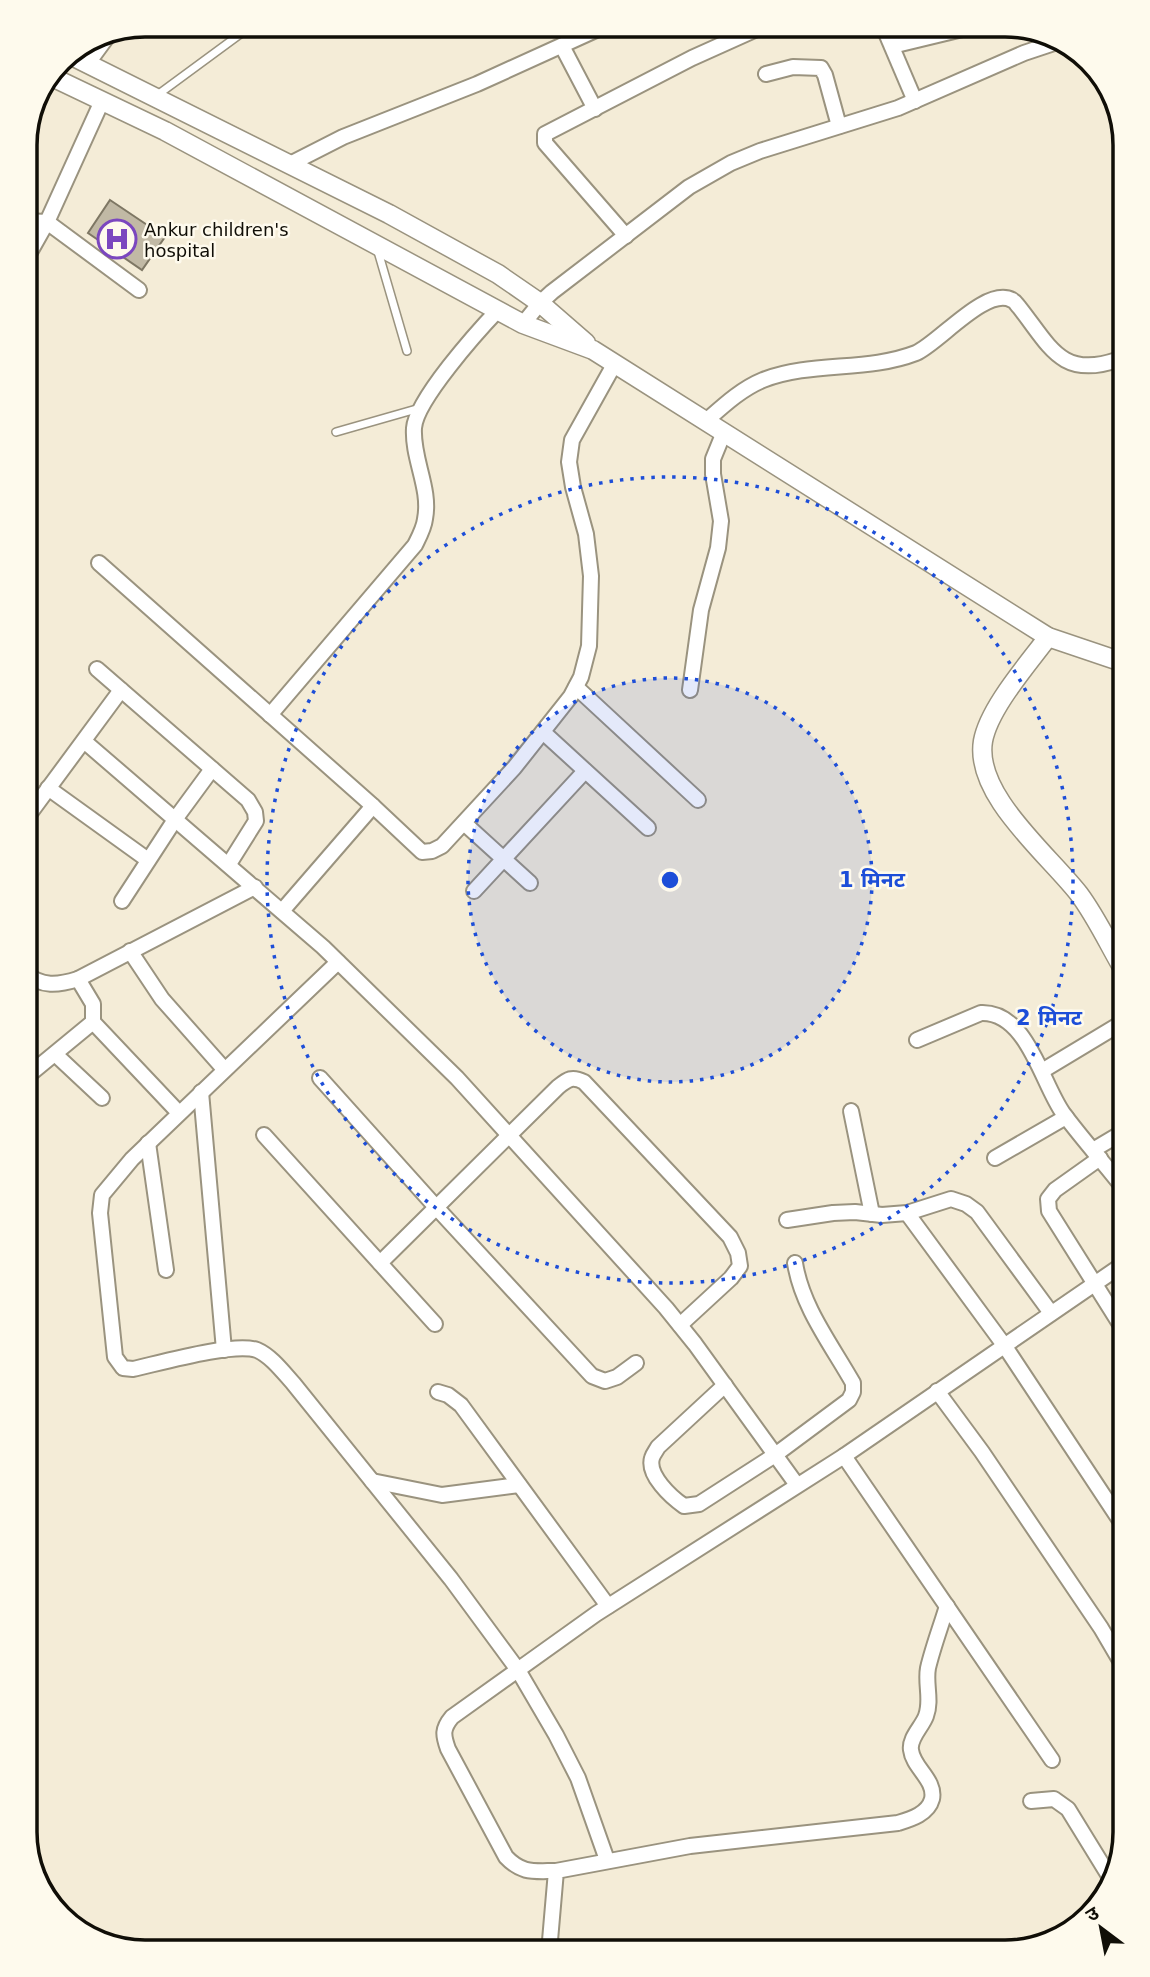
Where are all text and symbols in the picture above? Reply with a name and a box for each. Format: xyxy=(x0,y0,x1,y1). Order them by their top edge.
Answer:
hospital icon: Ankur children's hospital xyxy=(96,218,138,260)
place label: Ankur children's hospital xyxy=(144,219,289,261)
centre of rings xyxy=(658,868,682,892)
text: 1 मिनट xyxy=(839,868,906,892)
text: 2 मिनट xyxy=(1016,1006,1083,1030)
north arrow xyxy=(1066,1893,1136,1963)
text: उ xyxy=(1081,1901,1103,1926)

